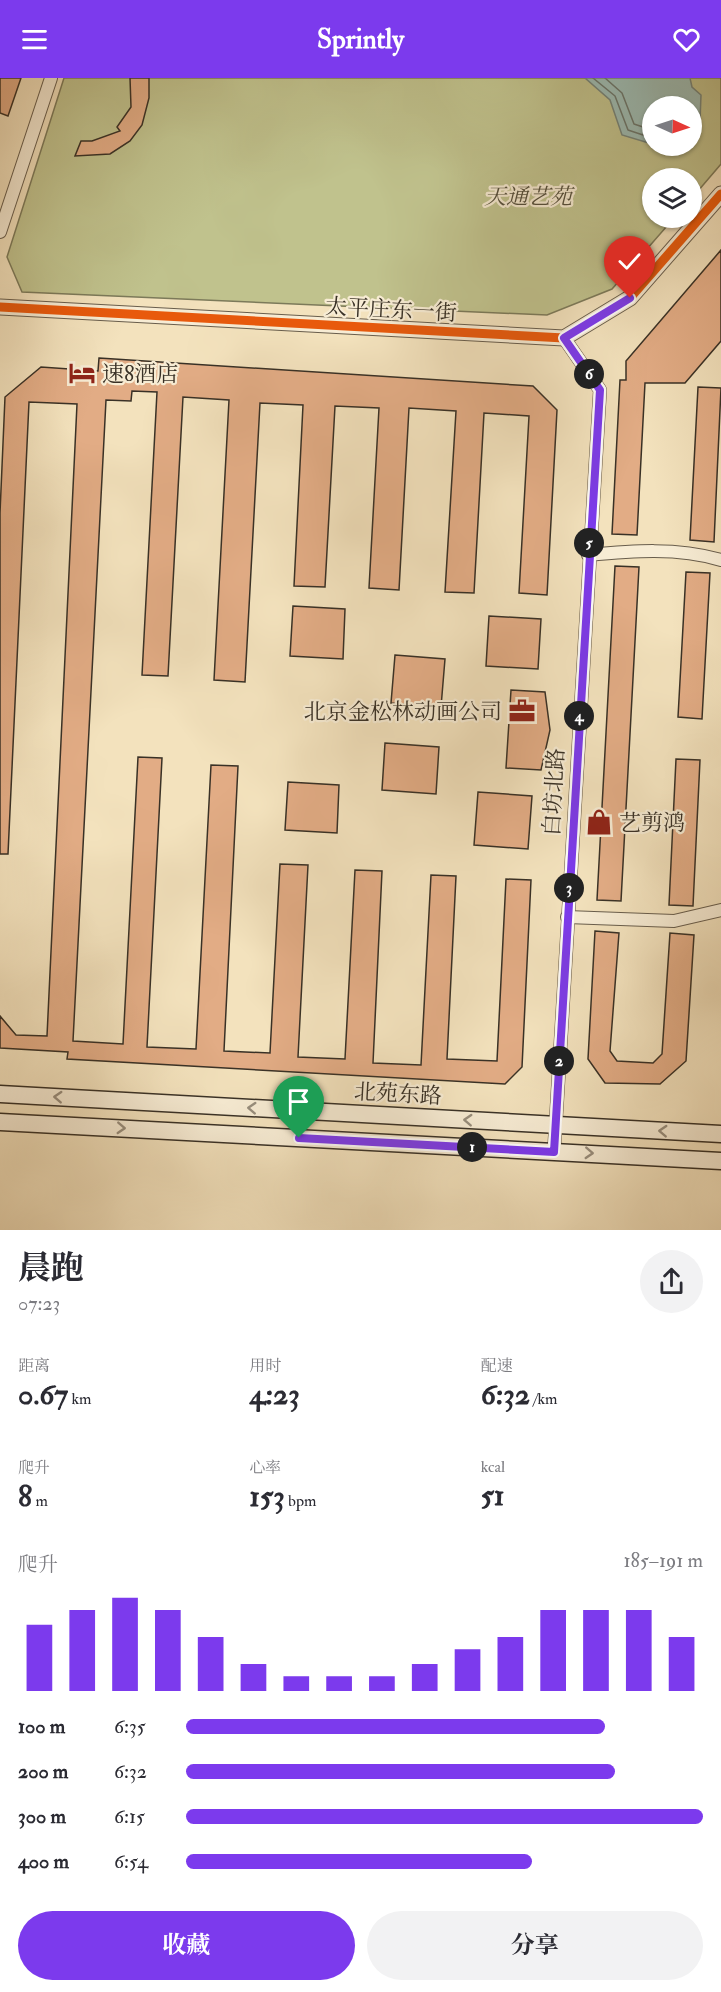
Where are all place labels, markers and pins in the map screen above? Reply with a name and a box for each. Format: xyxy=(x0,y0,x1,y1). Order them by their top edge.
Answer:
pin xyxy=(604,236,655,298)
hotel icon: 速8酒店 xyxy=(67,358,97,388)
pin: 6 xyxy=(574,359,604,389)
place label: 速8酒店 xyxy=(102,360,178,388)
pin: 5 xyxy=(574,528,604,558)
office icon: 北京金松林动画公司 xyxy=(507,696,537,726)
place label: 北京金松林动画公司 xyxy=(304,698,502,726)
pin: 4 xyxy=(564,701,594,731)
shop icon: 艺剪鸿 xyxy=(584,807,614,837)
place label: 艺剪鸿 xyxy=(619,809,685,837)
pin: 3 xyxy=(554,873,584,903)
pin: 2 xyxy=(544,1046,574,1076)
pin xyxy=(273,1076,324,1138)
pin: 1 xyxy=(457,1132,487,1162)

